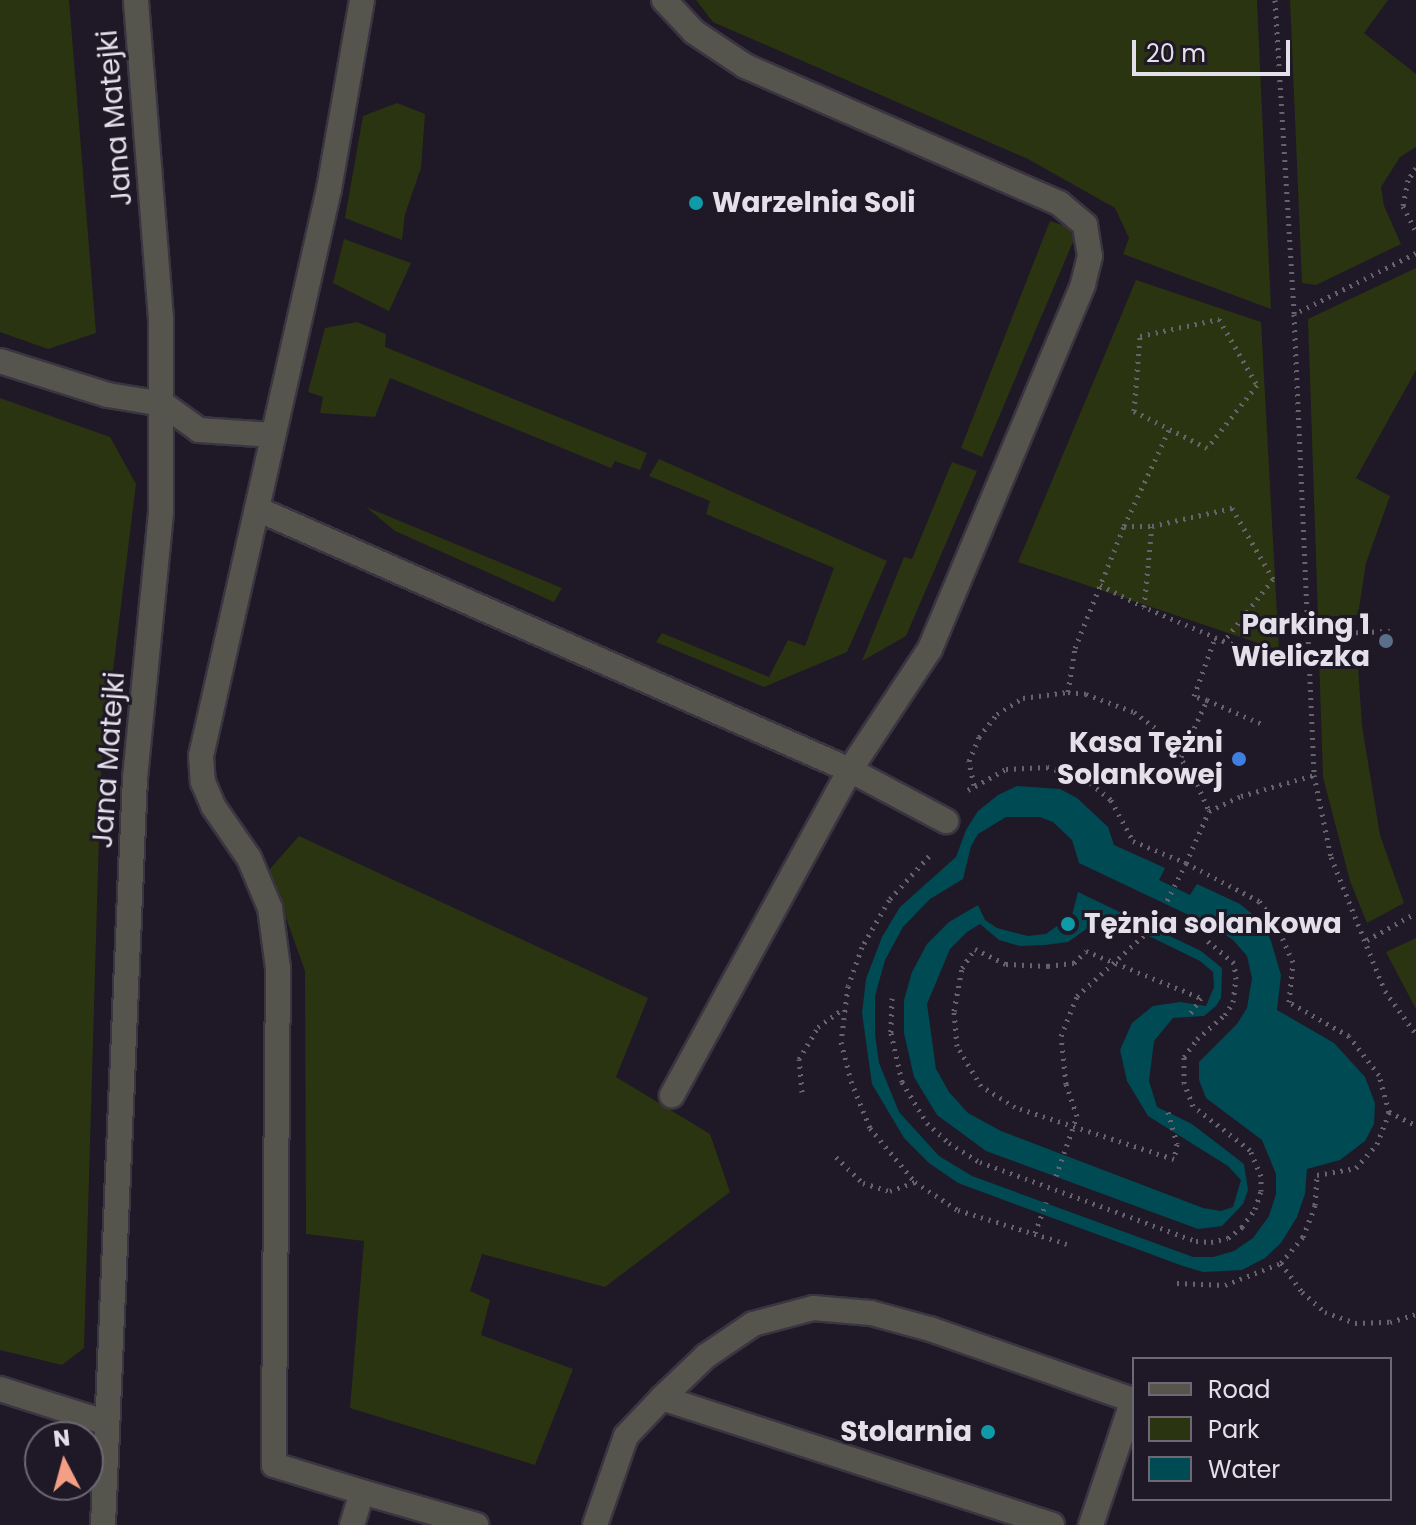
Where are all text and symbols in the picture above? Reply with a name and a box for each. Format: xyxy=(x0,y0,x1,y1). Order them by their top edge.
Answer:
scale bar xyxy=(1136,24,1294,74)
street label: Jana Matejki xyxy=(91,28,139,208)
text: 20 m xyxy=(1146,37,1206,70)
place label: Warzelnia Soli xyxy=(712,186,916,220)
marker: Warzelnia Soli xyxy=(687,194,705,212)
place label: Parking 1 Wieliczka xyxy=(1231,608,1370,674)
marker: Parking 1 Wieliczka xyxy=(1377,632,1395,650)
street label: Jana Matejki xyxy=(86,671,132,849)
place label: Kasa Tężni Solankowej xyxy=(1057,726,1223,792)
marker: Kasa Tężni Solankowej xyxy=(1230,750,1248,768)
place label: Tężnia solankowa xyxy=(1084,907,1342,941)
marker: Tężnia solankowa xyxy=(1059,915,1077,933)
legend xyxy=(1132,1357,1392,1501)
text: Road xyxy=(1208,1373,1270,1406)
text: Park xyxy=(1208,1413,1259,1446)
place label: Stolarnia xyxy=(840,1415,972,1449)
north arrow xyxy=(24,1421,104,1501)
text: N xyxy=(52,1422,71,1455)
marker: Stolarnia xyxy=(979,1423,997,1441)
text: Water xyxy=(1208,1453,1280,1486)

